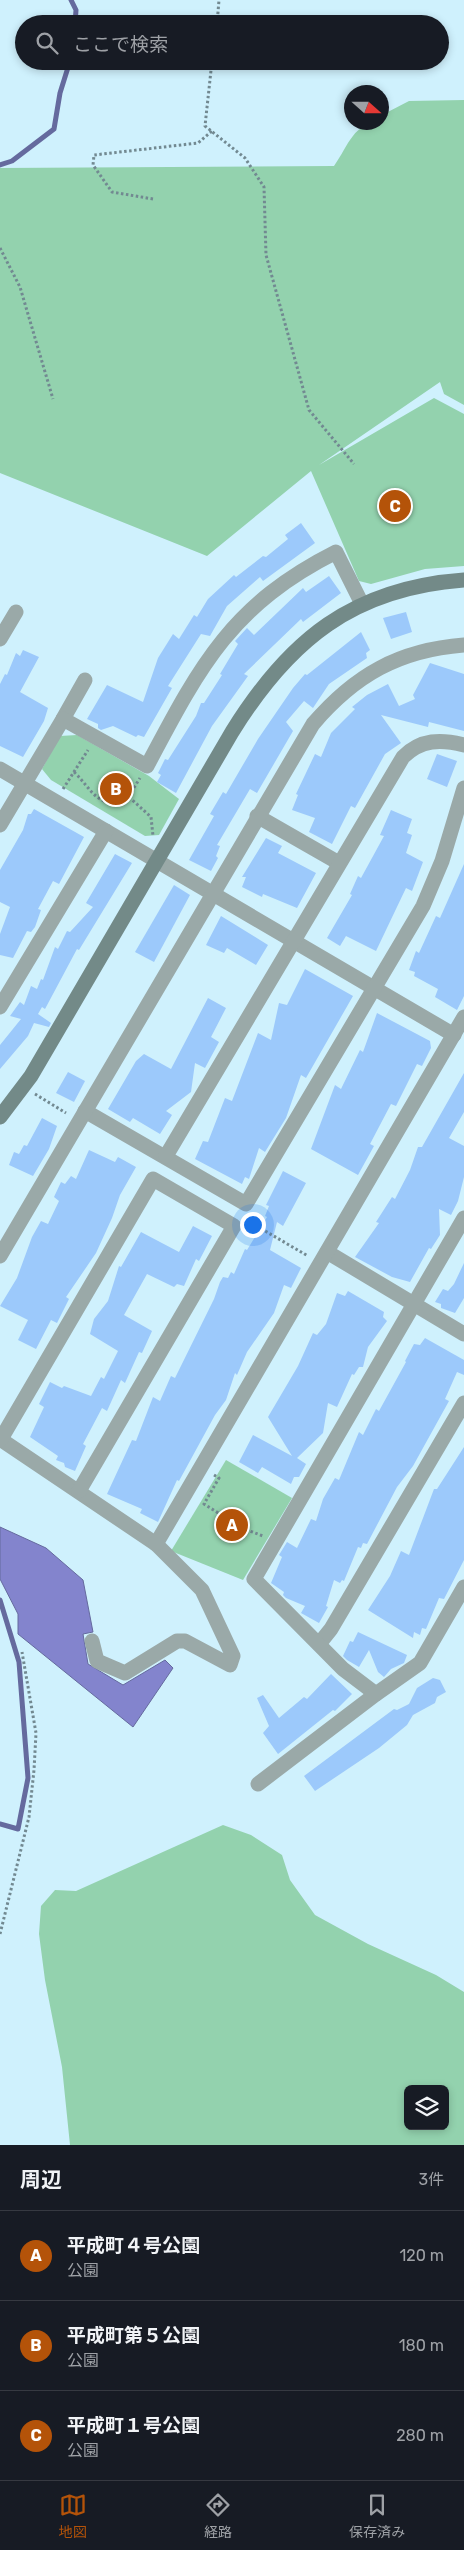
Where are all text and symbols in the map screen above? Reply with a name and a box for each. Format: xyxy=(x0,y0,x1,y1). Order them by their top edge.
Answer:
search box xyxy=(15,15,449,70)
icon: search xyxy=(33,29,61,57)
text: ここで検索 xyxy=(73,33,168,56)
north arrow xyxy=(344,85,389,130)
pin: C xyxy=(379,487,411,525)
pin: B xyxy=(100,770,132,808)
your location xyxy=(240,1212,266,1238)
pin: A xyxy=(216,1506,248,1544)
map controls xyxy=(404,2085,449,2130)
button: layers xyxy=(404,2085,449,2130)
text: 周辺 xyxy=(20,2167,62,2192)
text: 3件 xyxy=(418,2170,444,2189)
text: 平成町４号公園 xyxy=(67,2234,200,2257)
text: A xyxy=(30,2246,42,2265)
text: 120 m xyxy=(399,2246,444,2265)
text: 公園 xyxy=(67,2261,99,2280)
text: 平成町第５公園 xyxy=(67,2324,200,2347)
text: B xyxy=(30,2336,42,2355)
text: 180 m xyxy=(399,2336,444,2355)
text: 公園 xyxy=(67,2351,99,2370)
text: 平成町１号公園 xyxy=(67,2414,200,2437)
text: C xyxy=(30,2426,42,2445)
text: 280 m xyxy=(396,2426,444,2445)
text: 公園 xyxy=(67,2441,99,2460)
tab: 地図 xyxy=(59,2491,87,2541)
tab: 経路 xyxy=(204,2491,232,2541)
tab: 保存済み xyxy=(349,2491,405,2541)

